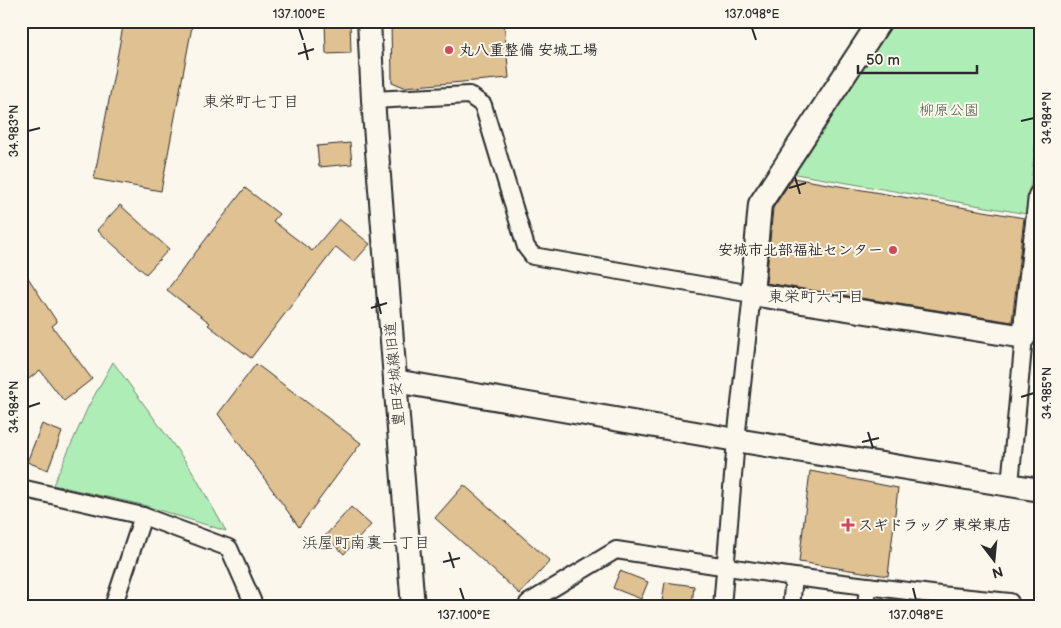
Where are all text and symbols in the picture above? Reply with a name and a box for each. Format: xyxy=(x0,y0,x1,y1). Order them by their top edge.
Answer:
text: 137.100°E xyxy=(273,7,325,22)
text: 137.098°E xyxy=(725,7,779,22)
place label: 丸八重整備 安城工場 xyxy=(459,41,598,60)
scale bar xyxy=(858,42,977,74)
marker: 丸八重整備 安城工場 xyxy=(443,44,455,56)
text: 50 m xyxy=(866,51,900,70)
text: 34.984°N xyxy=(1040,92,1055,144)
district label: 東栄町七丁目 xyxy=(203,93,299,112)
park label: 柳原公園 xyxy=(919,101,979,120)
text: 34.983°N xyxy=(7,105,22,157)
place label: 安城市北部福祉センター xyxy=(718,241,883,260)
marker: 安城市北部福祉センター xyxy=(887,244,899,256)
district label: 東栄町六丁目 xyxy=(768,288,864,307)
street label: 豊田安城線旧道 xyxy=(381,321,409,427)
text: 34.985°N xyxy=(1040,367,1055,419)
text: 34.984°N xyxy=(7,381,22,433)
place label: スギドラッグ 東栄東店 xyxy=(858,516,1012,535)
marker: スギドラッグ 東栄東店 xyxy=(842,519,854,531)
district label: 浜屋町南裏一丁目 xyxy=(302,534,430,553)
north arrow xyxy=(968,536,1018,586)
text: N xyxy=(990,562,1005,582)
text: 137.100°E xyxy=(438,608,490,623)
text: 137.098°E xyxy=(889,608,943,623)

